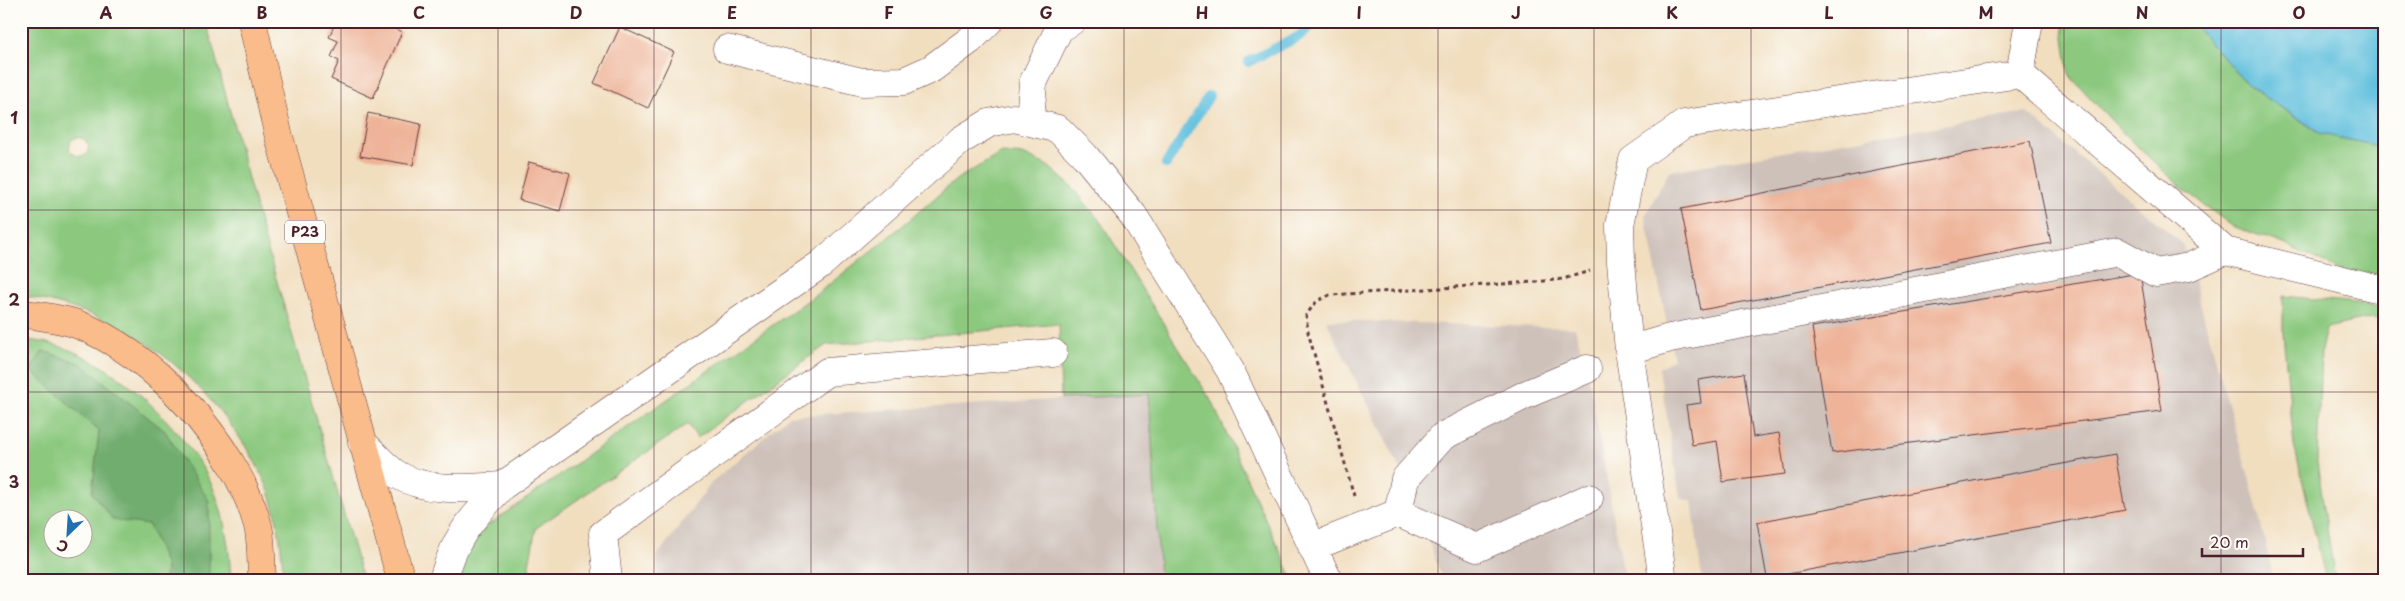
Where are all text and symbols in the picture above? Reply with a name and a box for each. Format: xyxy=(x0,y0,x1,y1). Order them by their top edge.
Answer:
text: A xyxy=(100,0,113,24)
text: B xyxy=(257,0,268,24)
text: C xyxy=(413,0,425,24)
text: D xyxy=(570,0,582,24)
text: E xyxy=(727,0,737,24)
text: F xyxy=(884,0,894,24)
text: G xyxy=(1039,0,1053,24)
text: H xyxy=(1196,0,1208,24)
text: I xyxy=(1356,0,1362,24)
text: J xyxy=(1511,0,1521,24)
text: K xyxy=(1666,0,1678,24)
text: L xyxy=(1824,0,1834,24)
text: M xyxy=(1978,0,1994,24)
text: N xyxy=(2136,0,2148,24)
text: O xyxy=(2293,0,2306,24)
text: 1 xyxy=(10,105,18,129)
road number: Р23 xyxy=(285,220,325,243)
text: 2 xyxy=(8,287,20,311)
text: 3 xyxy=(9,469,19,493)
north arrow xyxy=(42,508,92,558)
scale bar xyxy=(2202,526,2304,558)
text: 20 m xyxy=(2210,530,2249,553)
text: С xyxy=(53,534,72,558)

